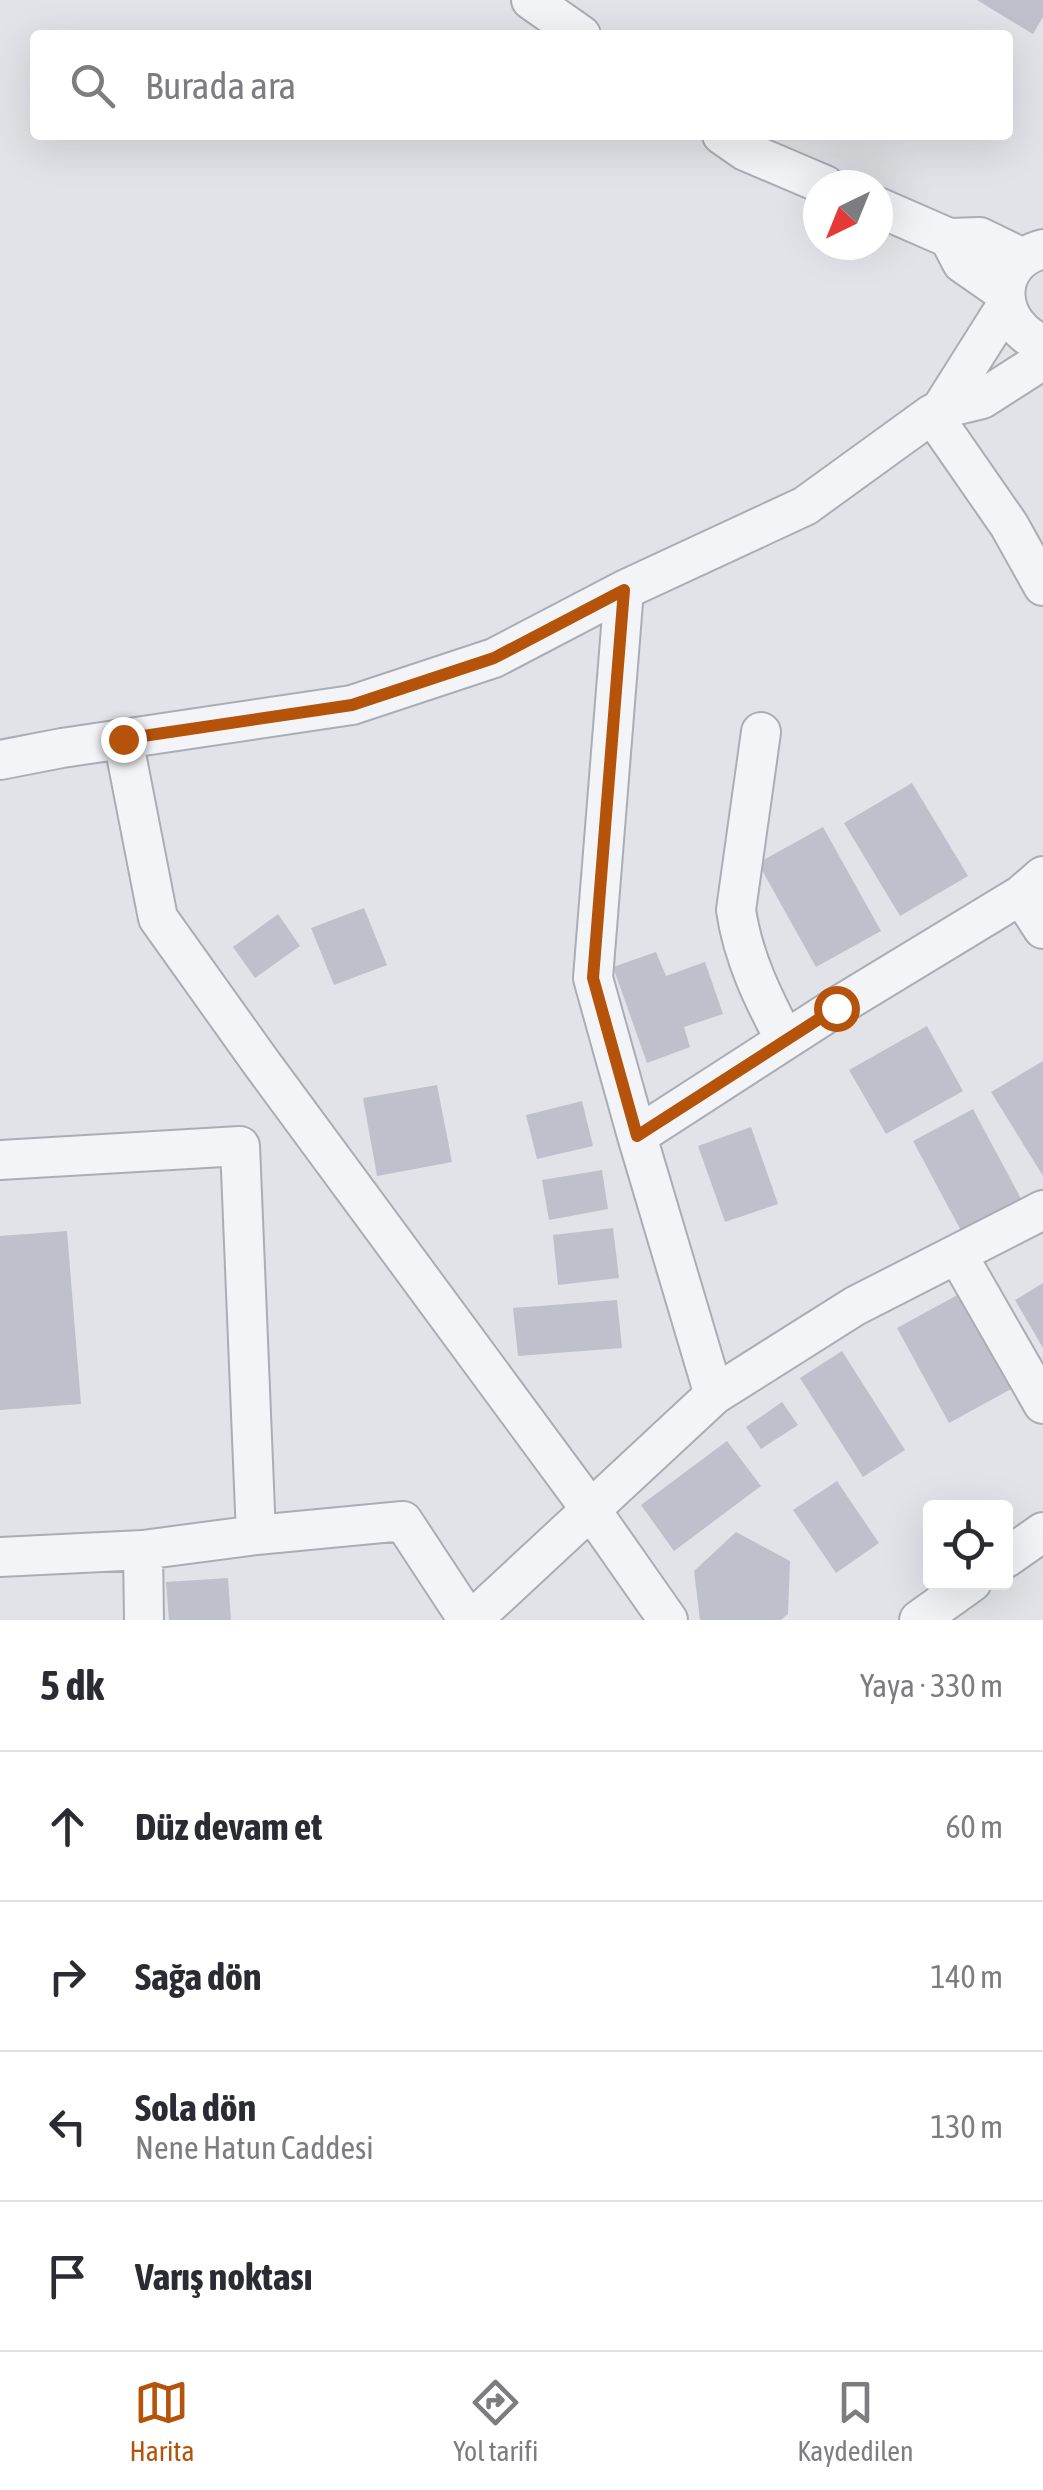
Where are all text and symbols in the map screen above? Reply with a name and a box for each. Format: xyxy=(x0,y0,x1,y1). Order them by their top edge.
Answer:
search box xyxy=(30,30,1013,140)
icon: search xyxy=(65,58,120,113)
text: Burada ara xyxy=(145,64,296,107)
north arrow xyxy=(803,170,893,260)
route end xyxy=(101,717,147,763)
route start xyxy=(814,986,860,1032)
map controls xyxy=(923,1500,1013,1590)
button: locate xyxy=(923,1500,1013,1590)
text: 5 dk xyxy=(40,1661,104,1709)
text: Yaya · 330 m xyxy=(860,1667,1003,1704)
icon: ahead xyxy=(40,1799,95,1854)
text: Düz devam et xyxy=(135,1805,322,1848)
text: 60 m xyxy=(945,1808,1003,1845)
icon: right xyxy=(40,1949,95,2004)
text: Sağa dön xyxy=(135,1955,261,1998)
text: 140 m xyxy=(930,1958,1003,1995)
text: Sola dön xyxy=(135,2086,256,2129)
icon: left xyxy=(40,2099,95,2154)
text: 130 m xyxy=(930,2108,1003,2145)
text: Nene Hatun Caddesi xyxy=(135,2129,374,2166)
icon: arrive xyxy=(40,2249,95,2304)
text: Varış noktası xyxy=(135,2255,313,2298)
tab: Harita xyxy=(129,2375,194,2467)
tab: Yol tarifi xyxy=(453,2375,538,2467)
tab: Kaydedilen xyxy=(797,2375,914,2467)

